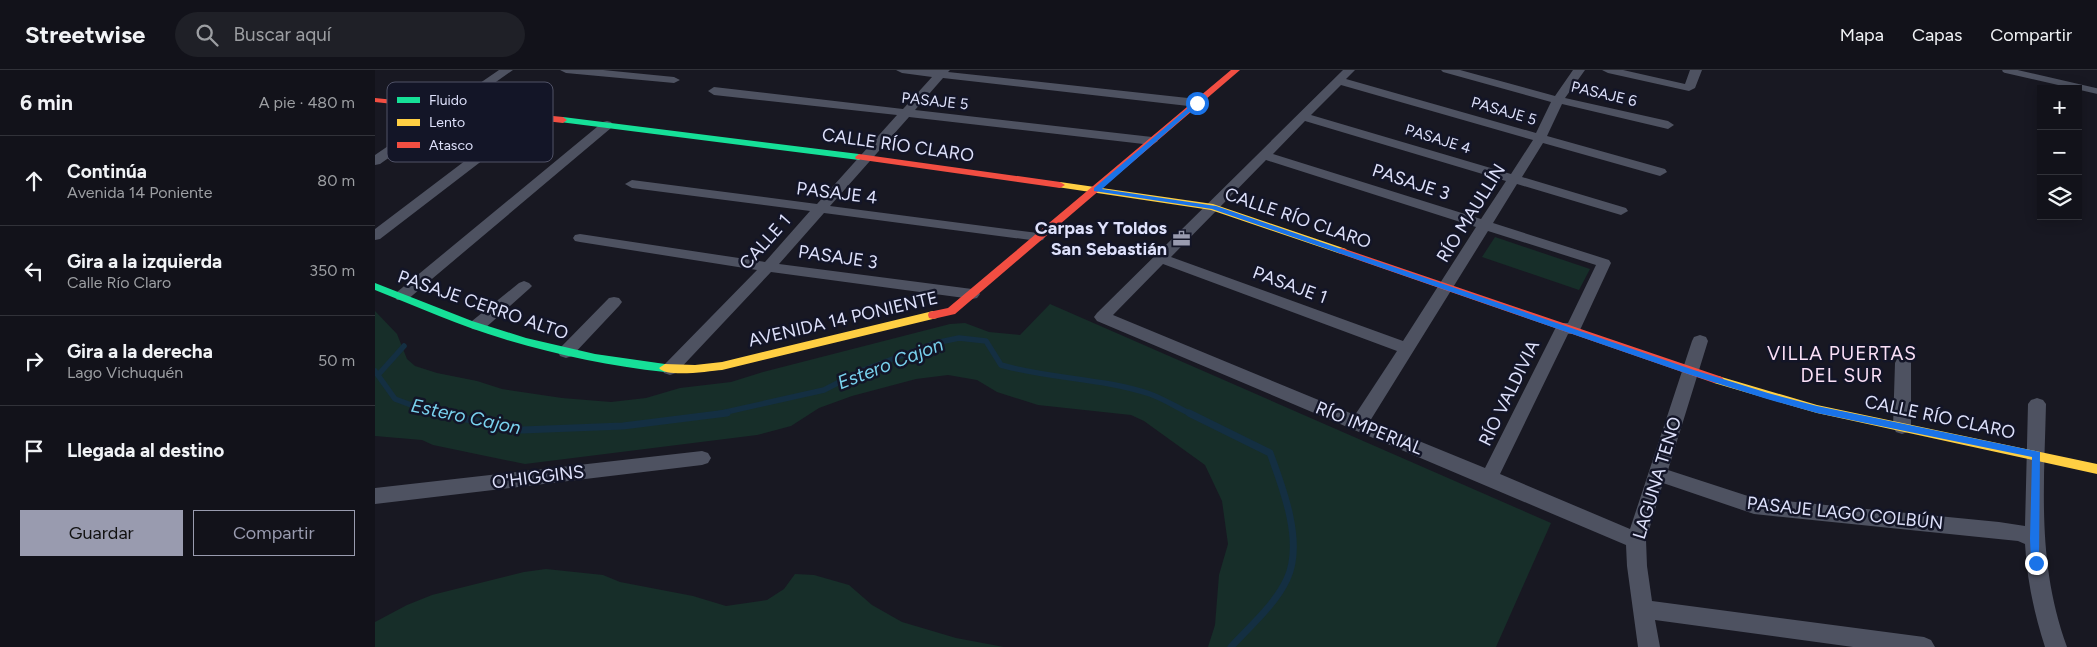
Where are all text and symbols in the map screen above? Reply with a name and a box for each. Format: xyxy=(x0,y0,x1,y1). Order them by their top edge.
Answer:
search box xyxy=(175,12,525,57)
text: Streetwise xyxy=(25,20,145,49)
icon: search xyxy=(193,21,221,49)
text: Buscar aquí xyxy=(233,23,331,46)
text: Mapa xyxy=(1840,24,1884,46)
text: Capas xyxy=(1912,24,1962,46)
text: Compartir xyxy=(1990,24,2072,46)
street label: PASAJE 6 xyxy=(1569,78,1639,110)
legend xyxy=(387,82,553,162)
map controls xyxy=(2037,85,2082,220)
button: + xyxy=(2037,85,2082,130)
street label: PASAJE 5 xyxy=(901,89,969,113)
text: 6 min xyxy=(20,90,73,115)
text: Fluido xyxy=(429,92,467,109)
route start xyxy=(1186,92,1209,115)
text: A pie · 480 m xyxy=(259,93,355,112)
street label: PASAJE 5 xyxy=(1469,93,1539,129)
text: Lento xyxy=(429,114,465,131)
street label: PASAJE 4 xyxy=(1403,120,1473,158)
street label: CALLE RÍO CLARO xyxy=(821,123,975,167)
button: − xyxy=(2037,130,2082,175)
text: Atasco xyxy=(429,137,473,154)
street label: PASAJE 3 xyxy=(1370,159,1452,205)
text: Continúa xyxy=(67,160,147,183)
street label: RÍO MAULLÍN xyxy=(1432,160,1510,266)
icon: ahead xyxy=(20,167,48,195)
text: 80 m xyxy=(317,171,355,190)
button: layers xyxy=(2037,175,2082,220)
street label: PASAJE 4 xyxy=(795,177,879,209)
text: Avenida 14 Poniente xyxy=(67,183,213,202)
street label: CALLE RÍO CLARO xyxy=(1222,183,1374,253)
street label: CALLE 1 xyxy=(735,210,795,274)
place label: Carpas Y Toldos San Sebastián xyxy=(1035,217,1168,260)
office icon: Carpas Y Toldos San Sebastián xyxy=(1171,228,1191,248)
street label: PASAJE 3 xyxy=(797,241,879,273)
text: Gira a la izquierda xyxy=(67,250,222,273)
icon: left xyxy=(20,257,48,285)
text: 350 m xyxy=(309,261,355,280)
street label: PASAJE 1 xyxy=(1250,261,1330,309)
street label: PASAJE CERRO ALTO xyxy=(395,265,571,345)
text: Calle Río Claro xyxy=(67,273,171,292)
street label: AVENIDA 14 PONIENTE xyxy=(746,286,940,352)
water label: Estero Cajon xyxy=(834,333,947,394)
street label: RÍO VALDIVIA xyxy=(1474,337,1544,449)
text: Gira a la derecha xyxy=(67,340,213,363)
district label: VILLA PUERTAS DEL SUR xyxy=(1767,342,1917,387)
icon: right xyxy=(20,347,48,375)
text: 50 m xyxy=(318,351,355,370)
text: Lago Vichuquén xyxy=(67,363,183,382)
street label: CALLE RÍO CLARO xyxy=(1863,390,2017,444)
water label: Estero Cajon xyxy=(409,394,523,439)
street label: RÍO IMPERIAL xyxy=(1312,397,1426,460)
street label: LAGUNA TENO xyxy=(1628,414,1686,542)
icon: arrive xyxy=(20,437,48,465)
text: Llegada al destino xyxy=(67,439,224,462)
street label: O'HIGGINS xyxy=(491,460,585,494)
street label: PASAJE LAGO COLBÚN xyxy=(1746,492,1944,534)
button: Guardar xyxy=(20,510,183,556)
button: Compartir xyxy=(193,510,355,556)
route end xyxy=(2025,552,2048,575)

